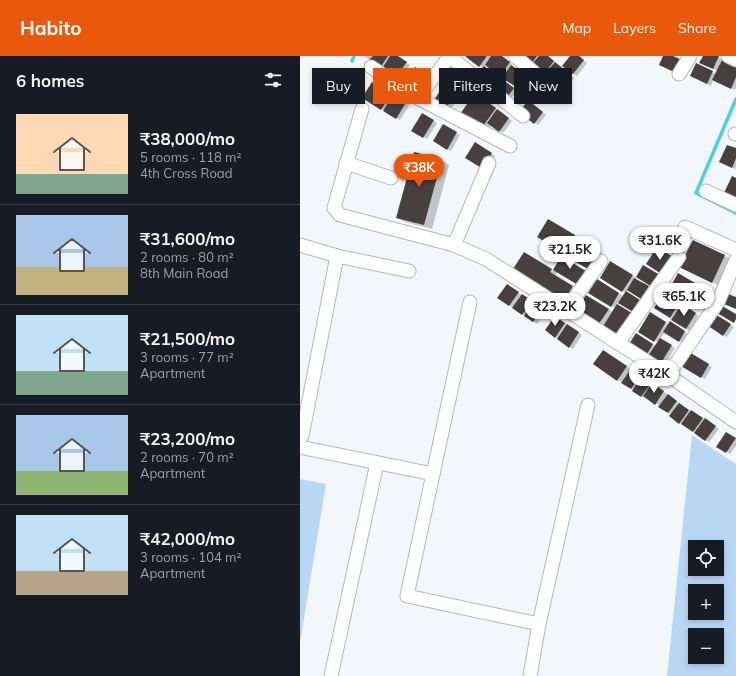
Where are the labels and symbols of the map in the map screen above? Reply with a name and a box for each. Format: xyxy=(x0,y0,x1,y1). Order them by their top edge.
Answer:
pin: ₹38K xyxy=(395,154,443,188)
pin: ₹31.6K xyxy=(627,227,693,261)
pin: ₹21.5K xyxy=(537,236,603,270)
pin: ₹65.1K xyxy=(651,283,717,317)
pin: ₹23.2K xyxy=(522,293,588,327)
pin: ₹42K xyxy=(630,360,678,394)

